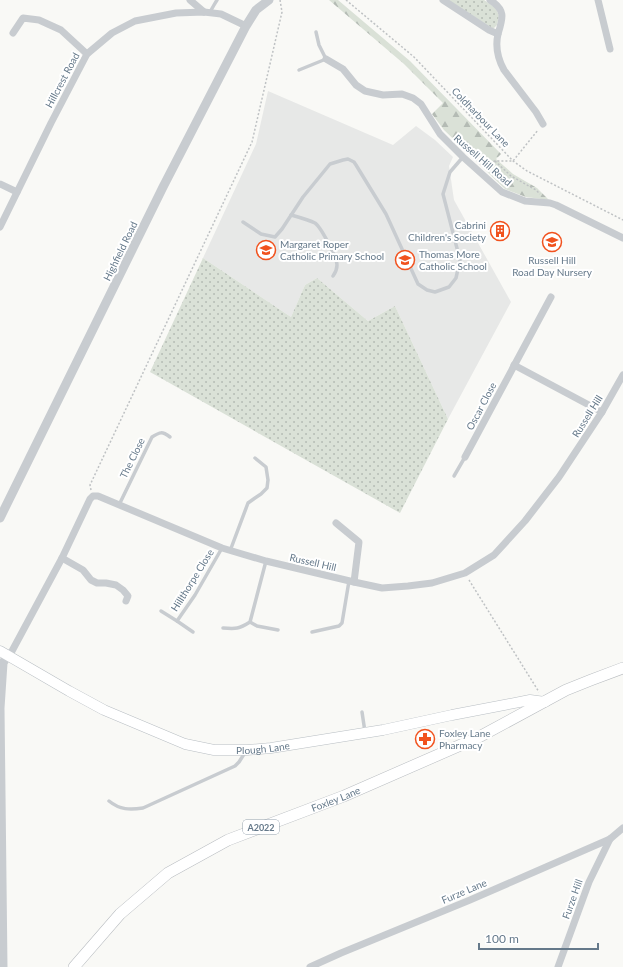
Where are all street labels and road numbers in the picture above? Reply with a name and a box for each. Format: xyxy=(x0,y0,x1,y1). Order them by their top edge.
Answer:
street label: Hillcrest Road xyxy=(42,50,82,110)
street label: Coldharbour Lane xyxy=(450,85,512,149)
street label: Russell Hill Road xyxy=(452,132,514,188)
street label: Highfield Road xyxy=(100,219,140,283)
street label: Oscar Close xyxy=(463,380,499,432)
street label: Russell Hill xyxy=(569,393,605,439)
street label: The Close xyxy=(117,436,147,480)
street label: Hillthorpe Close xyxy=(168,547,216,613)
street label: Russell Hill xyxy=(288,551,338,573)
street label: Plough Lane xyxy=(236,739,291,756)
street label: Foxley Lane xyxy=(309,784,362,814)
road number: A2022 xyxy=(243,820,279,834)
street label: Furze Lane xyxy=(440,876,488,906)
street label: Furze Hill xyxy=(559,877,585,921)

